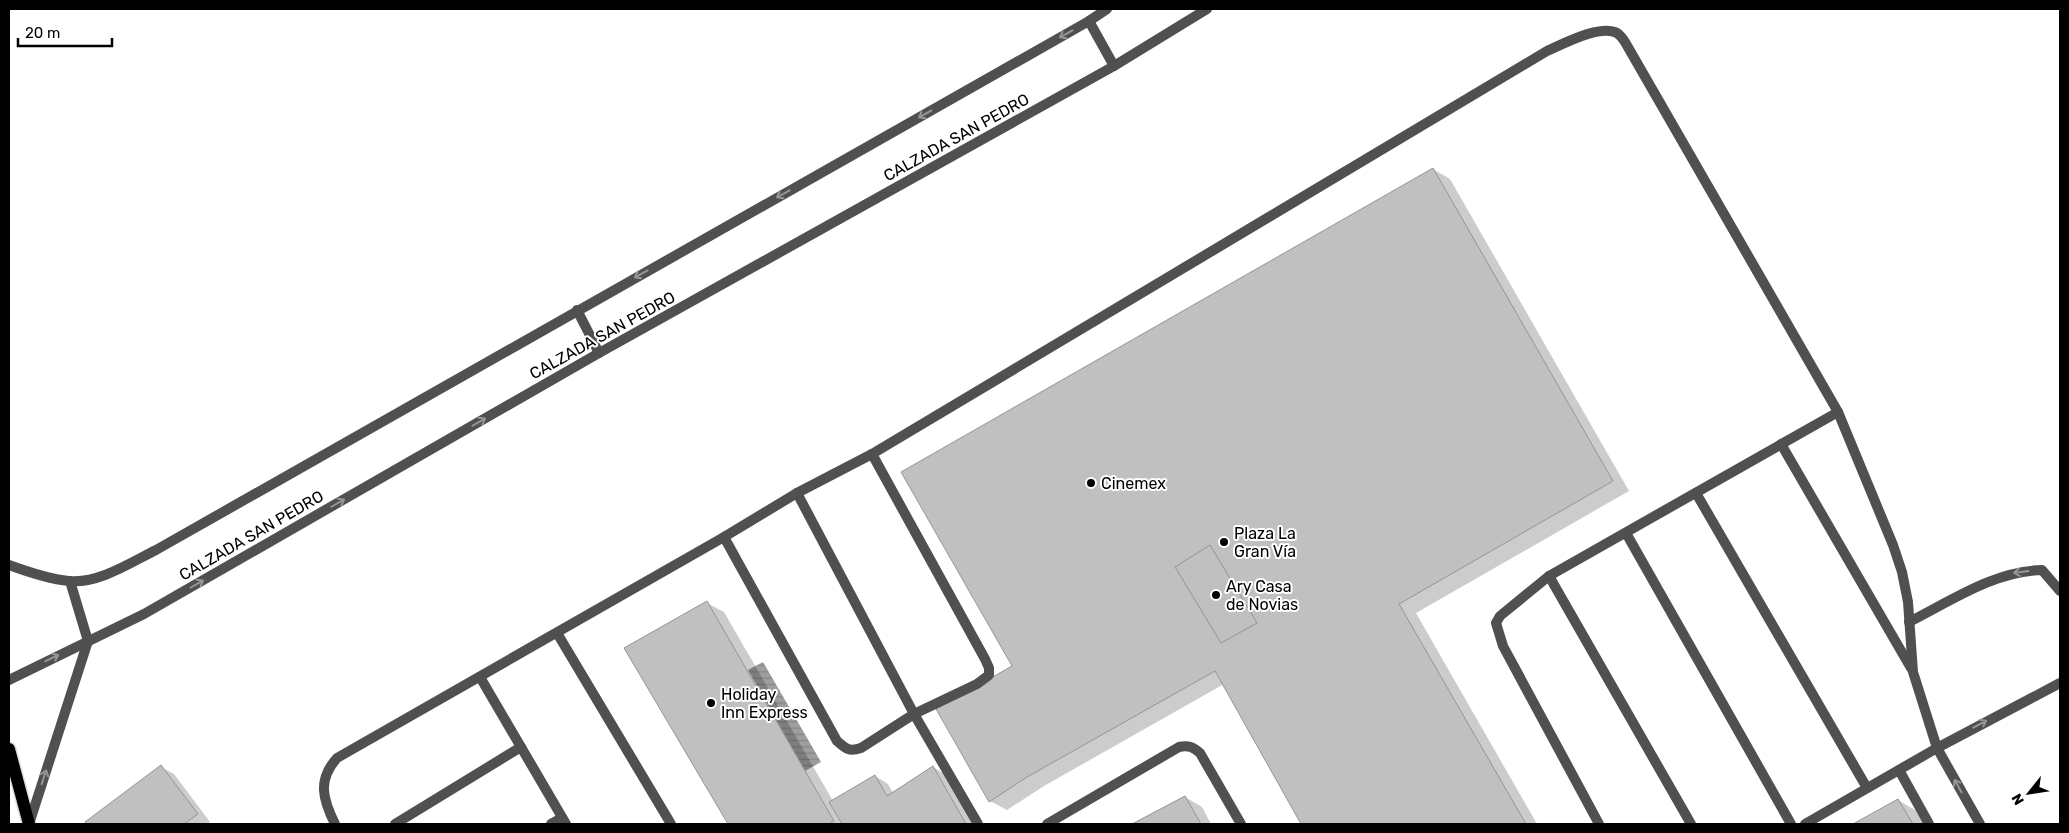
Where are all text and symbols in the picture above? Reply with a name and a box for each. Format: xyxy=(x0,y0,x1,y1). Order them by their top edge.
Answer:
scale bar xyxy=(18,15,111,47)
text: 20 m xyxy=(25,24,60,42)
one-way arrow xyxy=(1059,30,1074,40)
street label: CALZADA SAN PEDRO xyxy=(880,89,1032,185)
one-way arrow xyxy=(918,110,932,120)
one-way arrow xyxy=(776,190,791,199)
one-way arrow xyxy=(634,269,649,279)
street label: CALZADA SAN PEDRO xyxy=(526,287,678,383)
one-way arrow xyxy=(471,417,486,427)
place label: Cinemex xyxy=(1101,474,1166,493)
marker: Cinemex xyxy=(1085,477,1097,489)
street label: CALZADA SAN PEDRO xyxy=(176,486,327,585)
one-way arrow xyxy=(330,498,345,508)
place label: Plaza La Gran Vía xyxy=(1234,524,1296,561)
marker: Plaza La Gran Vía xyxy=(1218,536,1230,548)
one-way arrow xyxy=(2013,567,2029,577)
place label: Ary Casa de Novias xyxy=(1226,577,1298,614)
one-way arrow xyxy=(189,578,203,588)
marker: Ary Casa de Novias xyxy=(1210,589,1222,601)
one-way arrow xyxy=(45,653,60,663)
place label: Holiday Inn Express xyxy=(721,685,808,722)
marker: Holiday Inn Express xyxy=(705,697,717,709)
one-way arrow xyxy=(1972,719,1986,729)
north arrow xyxy=(2004,768,2054,818)
one-way arrow xyxy=(40,770,49,786)
one-way arrow xyxy=(1953,779,1963,794)
text: N xyxy=(2008,791,2028,808)

